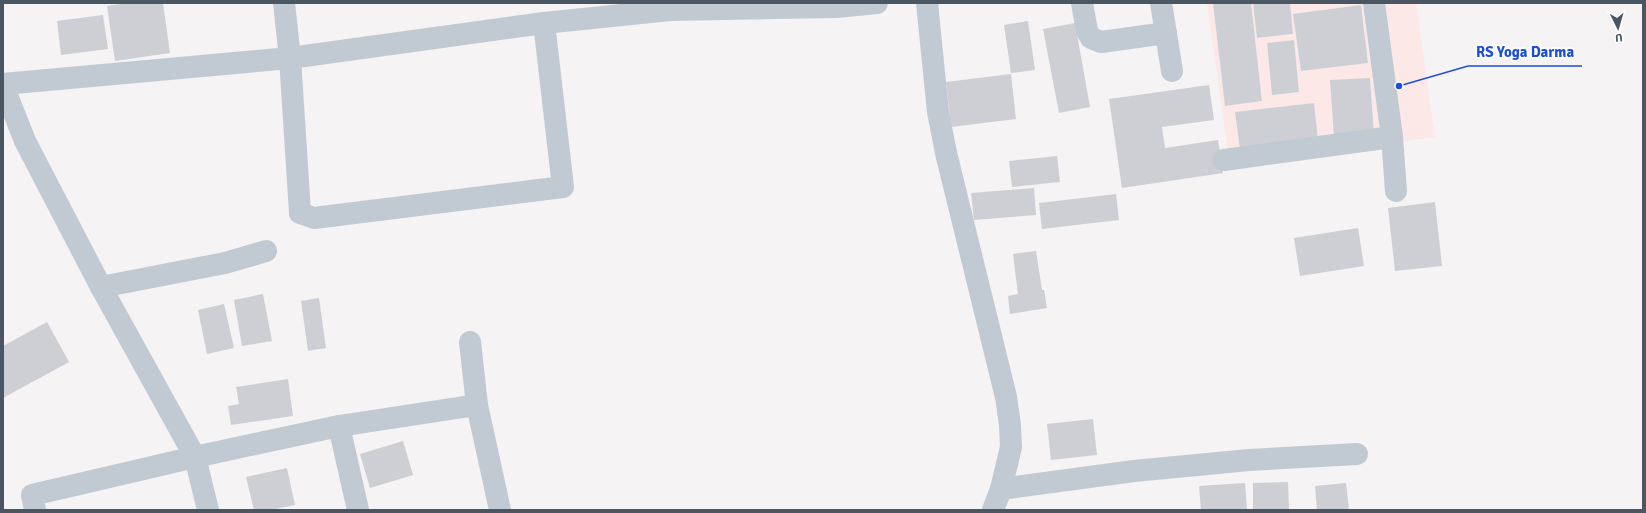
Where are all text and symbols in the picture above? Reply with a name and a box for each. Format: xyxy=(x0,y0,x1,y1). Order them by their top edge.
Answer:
north arrow xyxy=(1598,8,1638,48)
text: U xyxy=(1615,31,1623,44)
callout: RS Yoga Darma xyxy=(1468,39,1582,66)
text: RS Yoga Darma xyxy=(1476,43,1574,61)

